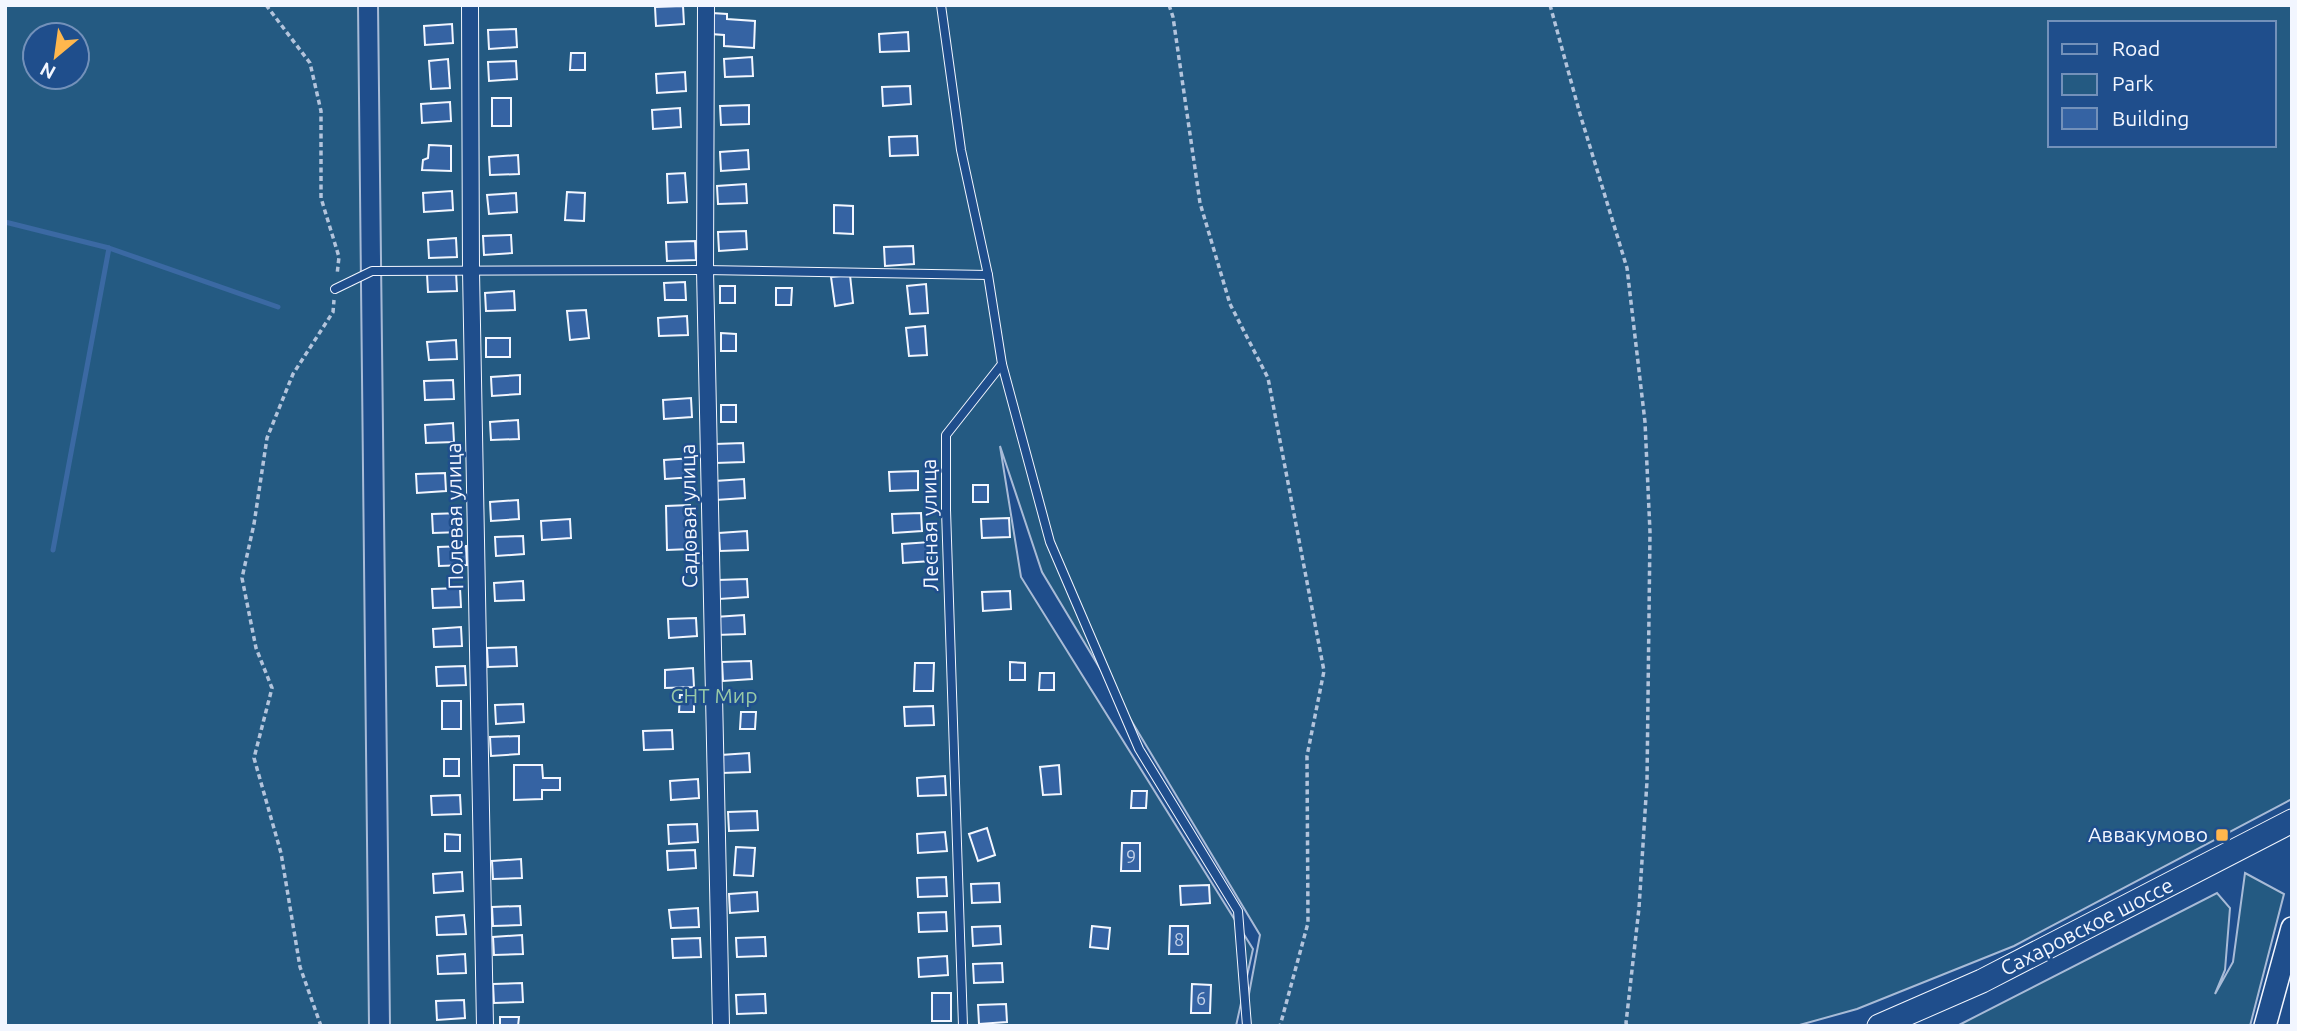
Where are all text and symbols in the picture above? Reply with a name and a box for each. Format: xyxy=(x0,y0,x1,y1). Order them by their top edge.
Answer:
north arrow xyxy=(21,21,91,91)
legend xyxy=(2048,21,2276,147)
text: Road xyxy=(2112,36,2160,60)
text: N xyxy=(36,58,59,84)
text: Park xyxy=(2112,71,2154,95)
text: Building xyxy=(2112,106,2189,130)
street label: Полевая улица xyxy=(441,443,467,590)
street label: Садовая улица xyxy=(675,444,701,588)
street label: Лесная улица xyxy=(916,459,942,591)
park label: СНТ Мир xyxy=(671,683,757,707)
place label: Аввакумово xyxy=(2088,822,2208,846)
marker: Аввакумово xyxy=(2214,827,2230,843)
house number: 9 xyxy=(1126,846,1136,866)
street label: Сахаровское шоссе xyxy=(1996,872,2177,980)
house number: 8 xyxy=(1174,929,1184,949)
house number: 6 xyxy=(1196,988,1206,1008)

